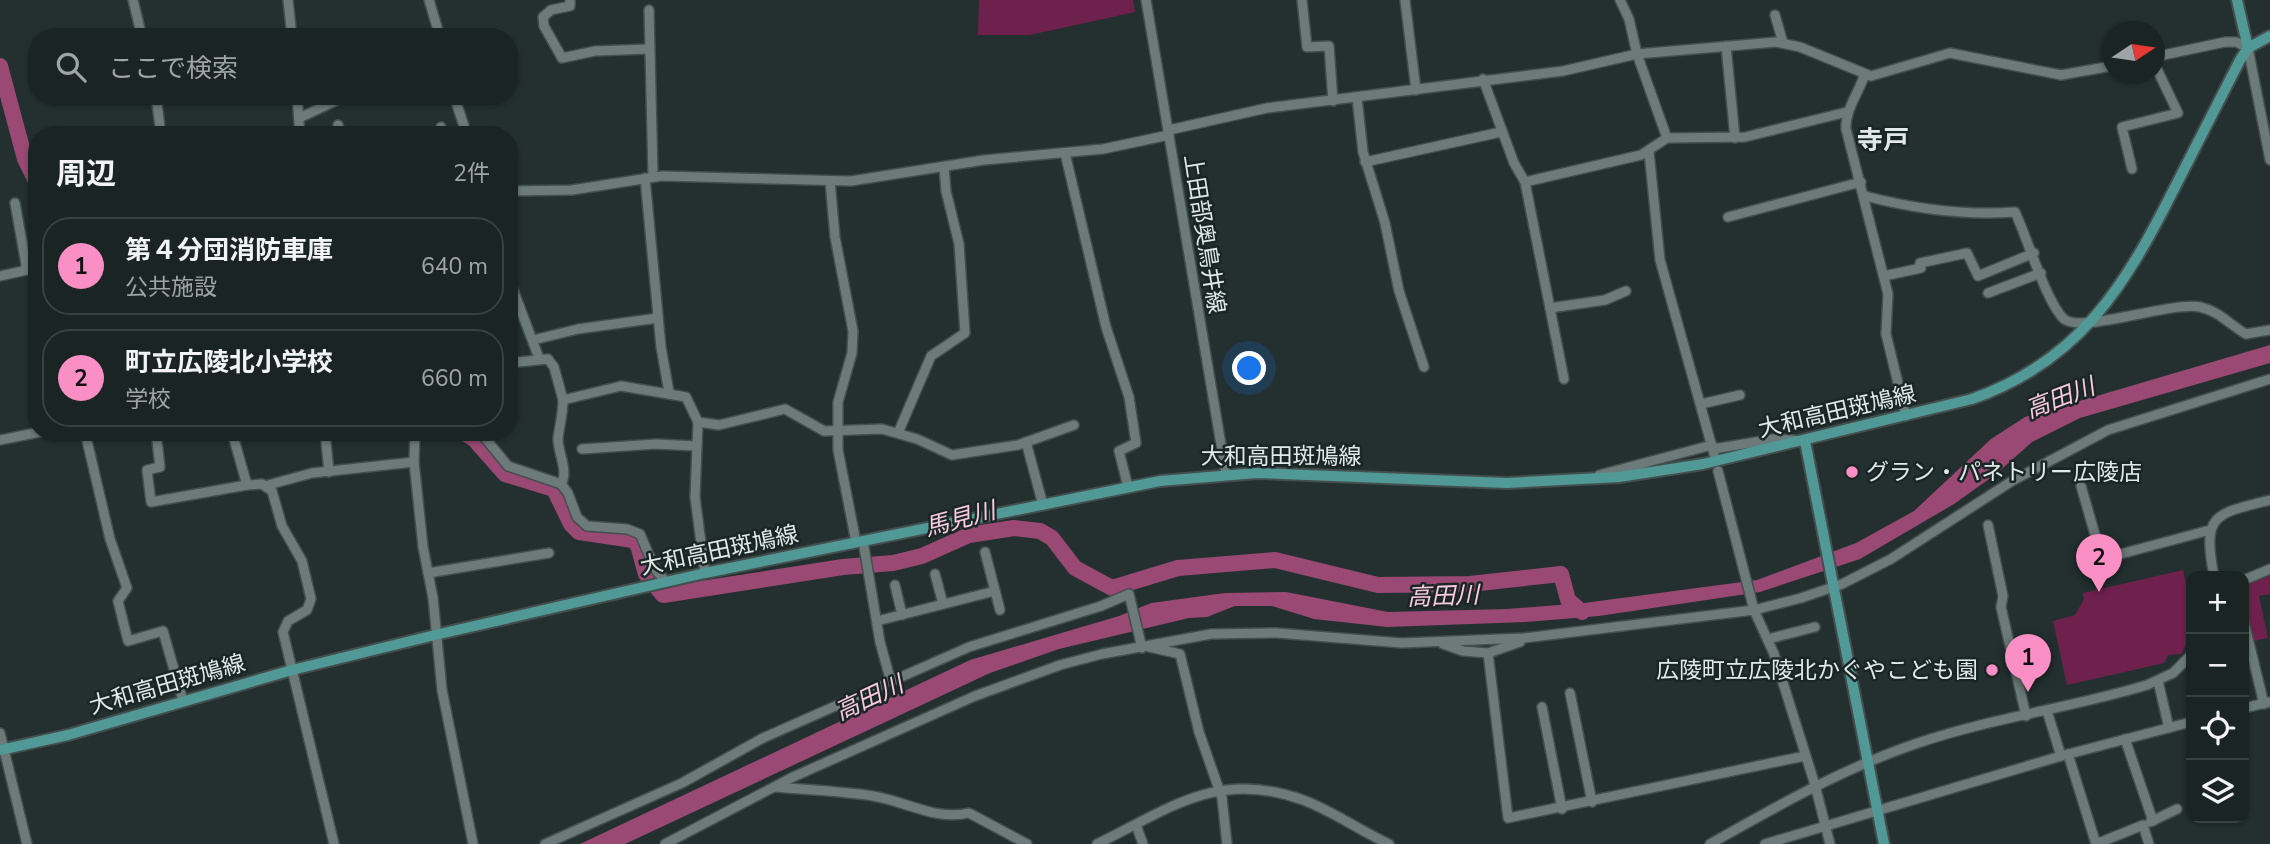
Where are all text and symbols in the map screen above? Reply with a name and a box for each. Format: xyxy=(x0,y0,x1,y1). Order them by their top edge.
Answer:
north arrow xyxy=(2102,21,2165,84)
search box xyxy=(28,28,518,105)
icon: search xyxy=(52,48,90,86)
text: ここで検索 xyxy=(108,51,238,86)
district label: 寺戸 xyxy=(1857,123,1909,158)
street label: 上田部奥鳥井線 xyxy=(1177,152,1232,316)
text: 周辺 xyxy=(56,154,116,195)
text: 2件 xyxy=(453,158,490,189)
text: 第４分団消防車庫 xyxy=(125,233,333,268)
text: 1 xyxy=(74,251,88,282)
text: 640 m xyxy=(421,251,488,282)
text: 公共施設 xyxy=(125,272,217,303)
text: 町立広陵北小学校 xyxy=(125,345,333,380)
your location xyxy=(1232,351,1266,385)
text: 2 xyxy=(74,363,88,394)
text: 660 m xyxy=(421,363,488,394)
water label: 高田川 xyxy=(2021,369,2102,426)
street label: 大和高田斑鳩線 xyxy=(1755,378,1919,445)
text: 学校 xyxy=(125,384,171,415)
street label: 大和高田斑鳩線 xyxy=(1201,441,1362,472)
place label: グラン・パネトリー広陵店 xyxy=(1866,457,2142,488)
marker: グラン・パネトリー広陵店 xyxy=(1844,464,1860,480)
water label: 馬見川 xyxy=(921,493,1002,544)
street label: 大和高田斑鳩線 xyxy=(637,519,801,582)
pin: 2 xyxy=(2076,534,2122,592)
map controls xyxy=(2186,571,2249,823)
button: + xyxy=(2186,571,2249,634)
water label: 高田川 xyxy=(1406,579,1483,613)
pin: 1 xyxy=(2005,634,2051,692)
button: − xyxy=(2186,634,2249,697)
street label: 大和高田斑鳩線 xyxy=(85,647,249,722)
place label: 広陵町立広陵北かぐやこども園 xyxy=(1656,655,1978,686)
marker: 広陵町立広陵北かぐやこども園 xyxy=(1984,662,2000,678)
water label: 高田川 xyxy=(830,667,911,728)
button: locate xyxy=(2186,697,2249,760)
button: layers xyxy=(2186,760,2249,823)

